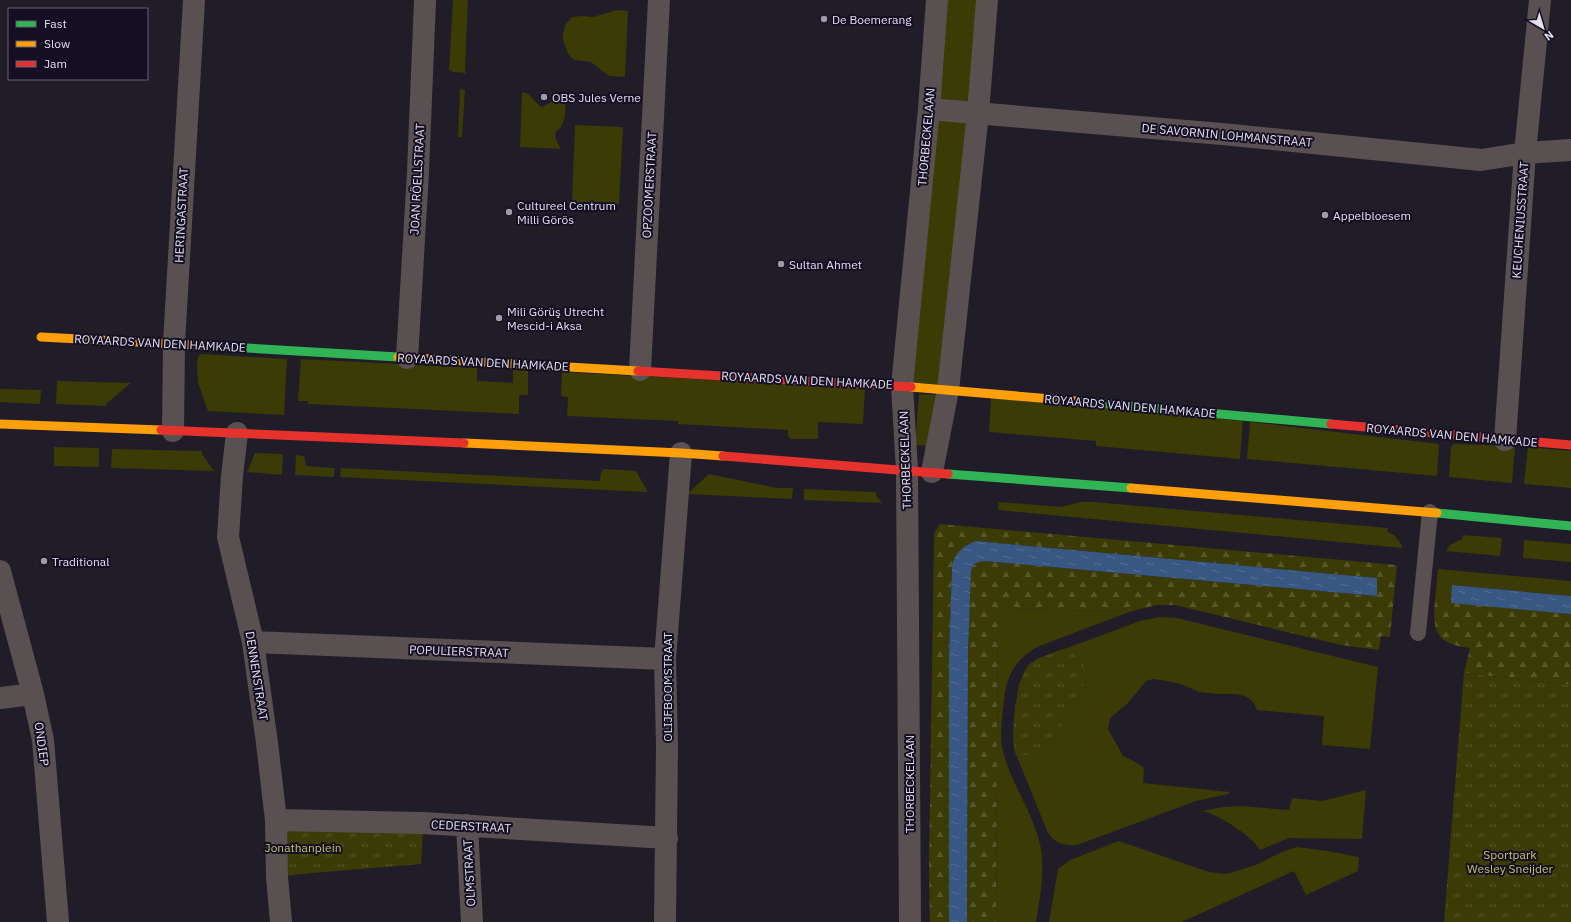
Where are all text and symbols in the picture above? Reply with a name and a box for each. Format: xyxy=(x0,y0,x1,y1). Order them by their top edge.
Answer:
legend xyxy=(8,8,148,80)
north arrow xyxy=(1523,8,1563,48)
place label: De Boemerang xyxy=(832,12,912,27)
marker: De Boemerang xyxy=(819,14,829,24)
text: Fast xyxy=(44,16,67,31)
text: N xyxy=(1542,28,1557,44)
text: Slow xyxy=(44,36,70,51)
text: Jam xyxy=(44,56,67,71)
street label: THORBECKELAAN xyxy=(914,87,938,187)
place label: OBS Jules Verne xyxy=(552,90,641,105)
marker: OBS Jules Verne xyxy=(539,92,549,102)
street label: DE SAVORNIN LOHMANSTRAAT xyxy=(1141,120,1313,150)
street label: JOAN RÖELLSTRAAT xyxy=(407,123,427,235)
street label: OPZOOMERSTRAAT xyxy=(639,131,659,239)
street label: KEUCHENIUSSTRAAT xyxy=(1508,161,1532,279)
street label: HERINGASTRAAT xyxy=(171,167,191,263)
place label: Cultureel Centrum Milli Görös xyxy=(517,198,616,227)
marker: Cultureel Centrum Milli Görös xyxy=(504,207,514,217)
place label: Appelbloesem xyxy=(1333,208,1411,223)
marker: Appelbloesem xyxy=(1320,210,1330,220)
place label: Sultan Ahmet xyxy=(789,257,862,272)
marker: Sultan Ahmet xyxy=(776,259,786,269)
place label: Mili Görüş Utrecht Mescid-i Aksa xyxy=(507,304,604,333)
marker: Mili Görüş Utrecht Mescid-i Aksa xyxy=(494,313,504,323)
street label: ROYAARDS VAN DEN HAMKADE xyxy=(74,331,246,355)
street label: ROYAARDS VAN DEN HAMKADE xyxy=(397,350,569,374)
street label: ROYAARDS VAN DEN HAMKADE xyxy=(721,368,893,392)
street label: ROYAARDS VAN DEN HAMKADE xyxy=(1044,391,1216,421)
street label: THORBECKELAAN xyxy=(896,410,914,510)
street label: ROYAARDS VAN DEN HAMKADE xyxy=(1366,420,1538,450)
place label: Traditional xyxy=(52,554,109,569)
marker: Traditional xyxy=(39,556,49,566)
street label: DENNENSTRAAT xyxy=(243,630,272,722)
street label: OLIJFBOOMSTRAAT xyxy=(660,632,675,742)
street label: POPULIERSTRAAT xyxy=(409,642,509,660)
street label: ONDIEP xyxy=(32,721,52,767)
street label: THORBECKELAAN xyxy=(902,735,917,833)
street label: CEDERSTRAAT xyxy=(431,816,512,836)
street label: OLMSTRAAT xyxy=(460,839,478,907)
park label: Jonathanplein xyxy=(265,840,341,855)
park label: Sportpark Wesley Sneijder xyxy=(1467,847,1554,876)

